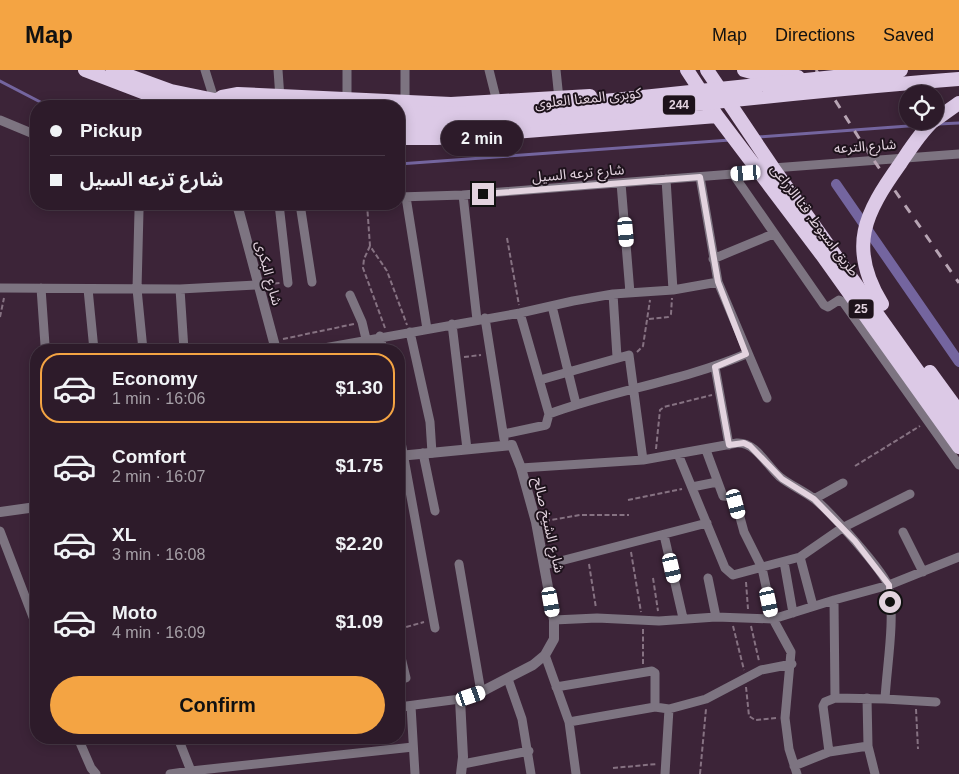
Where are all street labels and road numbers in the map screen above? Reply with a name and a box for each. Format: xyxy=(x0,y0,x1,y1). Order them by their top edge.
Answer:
street label: كوبرى المعنا العلوى xyxy=(534,84,642,113)
road number: 244 xyxy=(663,96,695,114)
street label: شارع الترعه xyxy=(833,136,897,159)
street label: شارع ترعه السيل xyxy=(531,161,625,188)
street label: طريق اسيوط, قنا الزراعى xyxy=(766,161,862,280)
street label: شارع البكرى xyxy=(250,239,285,308)
road number: 25 xyxy=(848,300,874,318)
street label: شارع الشيخ صالح xyxy=(527,476,568,575)

